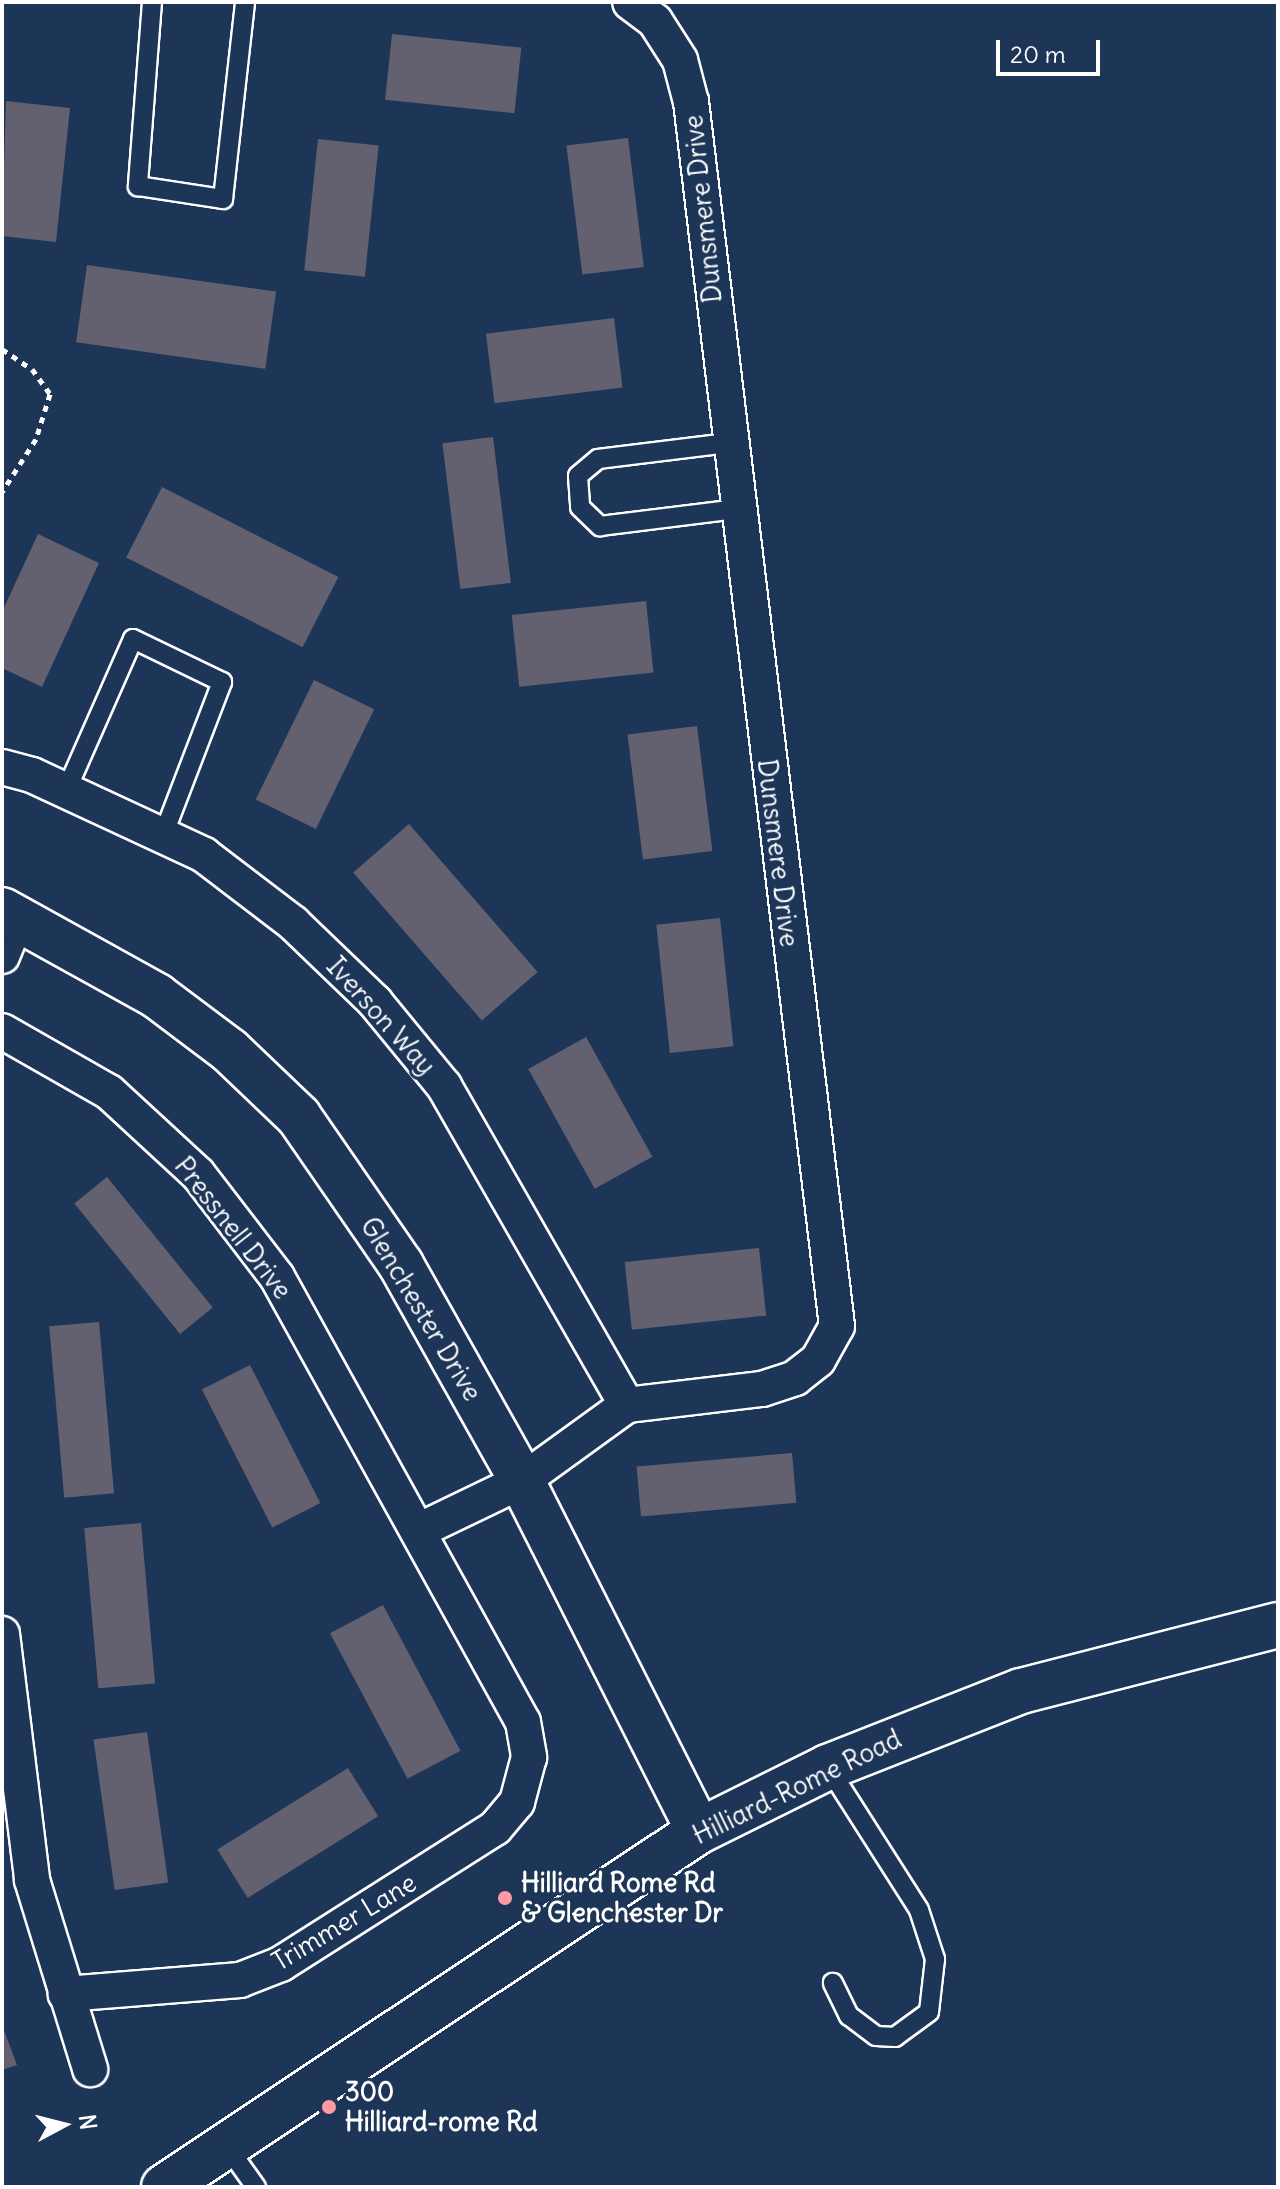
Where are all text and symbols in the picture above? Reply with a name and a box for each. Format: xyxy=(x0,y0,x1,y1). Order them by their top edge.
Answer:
scale bar xyxy=(1000,24,1104,74)
text: 20 m xyxy=(1010,39,1066,69)
street label: Dunsmere Drive xyxy=(678,113,728,305)
street label: Dunsmere Drive xyxy=(751,757,805,949)
street label: Iverson Way xyxy=(320,951,442,1081)
street label: Pressnell Drive xyxy=(168,1151,298,1305)
street label: Glenchester Drive xyxy=(354,1212,488,1406)
street label: Hilliard-Rome Road xyxy=(688,1723,906,1851)
street label: Trimmer Lane xyxy=(266,1867,422,1977)
place label: Hilliard Rome Rd & Glenchester Dr xyxy=(521,1867,723,1928)
marker: Hilliard Rome Rd & Glenchester Dr xyxy=(496,1889,514,1907)
place label: 300 Hilliard-rome Rd xyxy=(345,2076,538,2138)
north arrow xyxy=(24,2085,104,2165)
marker: 300 Hilliard-rome Rd xyxy=(320,2098,338,2116)
text: N xyxy=(73,2113,103,2131)

